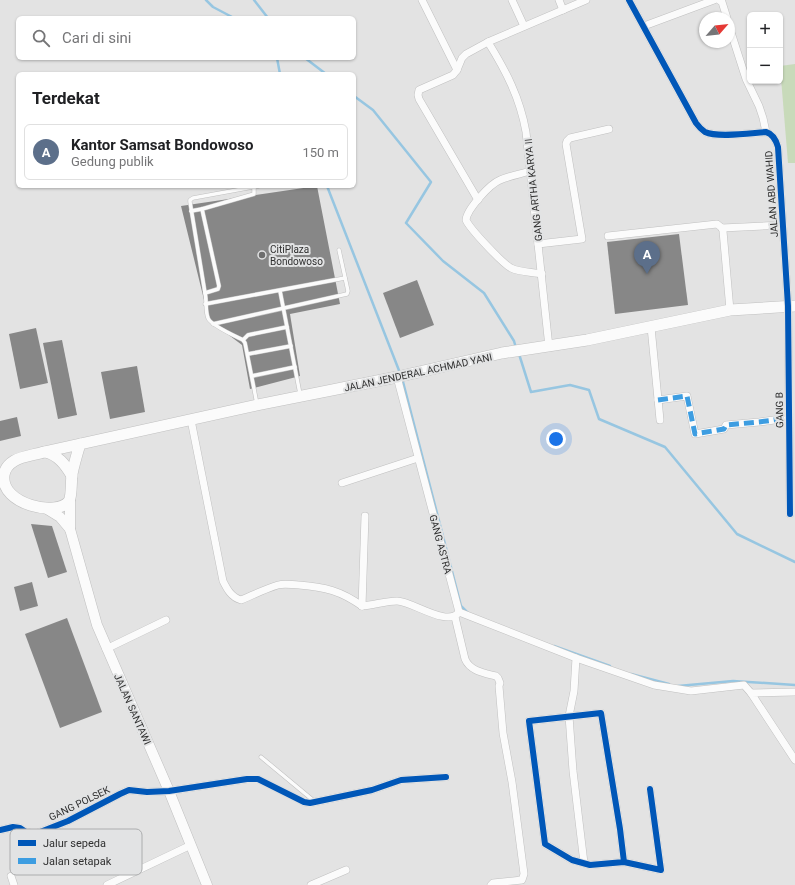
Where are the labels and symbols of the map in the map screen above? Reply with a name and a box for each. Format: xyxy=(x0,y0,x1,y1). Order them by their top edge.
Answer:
north arrow xyxy=(699,12,735,48)
street label: GANG ARTHA KARYA II xyxy=(523,138,544,242)
street label: JALAN ABD WAHID xyxy=(763,150,780,238)
pin: A xyxy=(634,241,660,274)
place label: CitiPlaza Bondowoso xyxy=(270,244,323,267)
marker: CitiPlaza Bondowoso xyxy=(257,250,267,260)
street label: JALAN JENDERAL ACHMAD YANI xyxy=(343,351,493,394)
street label: GANG B xyxy=(774,392,785,428)
your location xyxy=(546,429,566,449)
street label: GANG ASTRA xyxy=(427,513,454,575)
street label: JALAN SANTAWI xyxy=(112,672,153,746)
street label: GANG POLSEK xyxy=(47,784,112,823)
legend xyxy=(10,829,142,875)
text: Jalur sepeda xyxy=(43,837,106,850)
text: Jalan setapak xyxy=(43,855,112,868)

